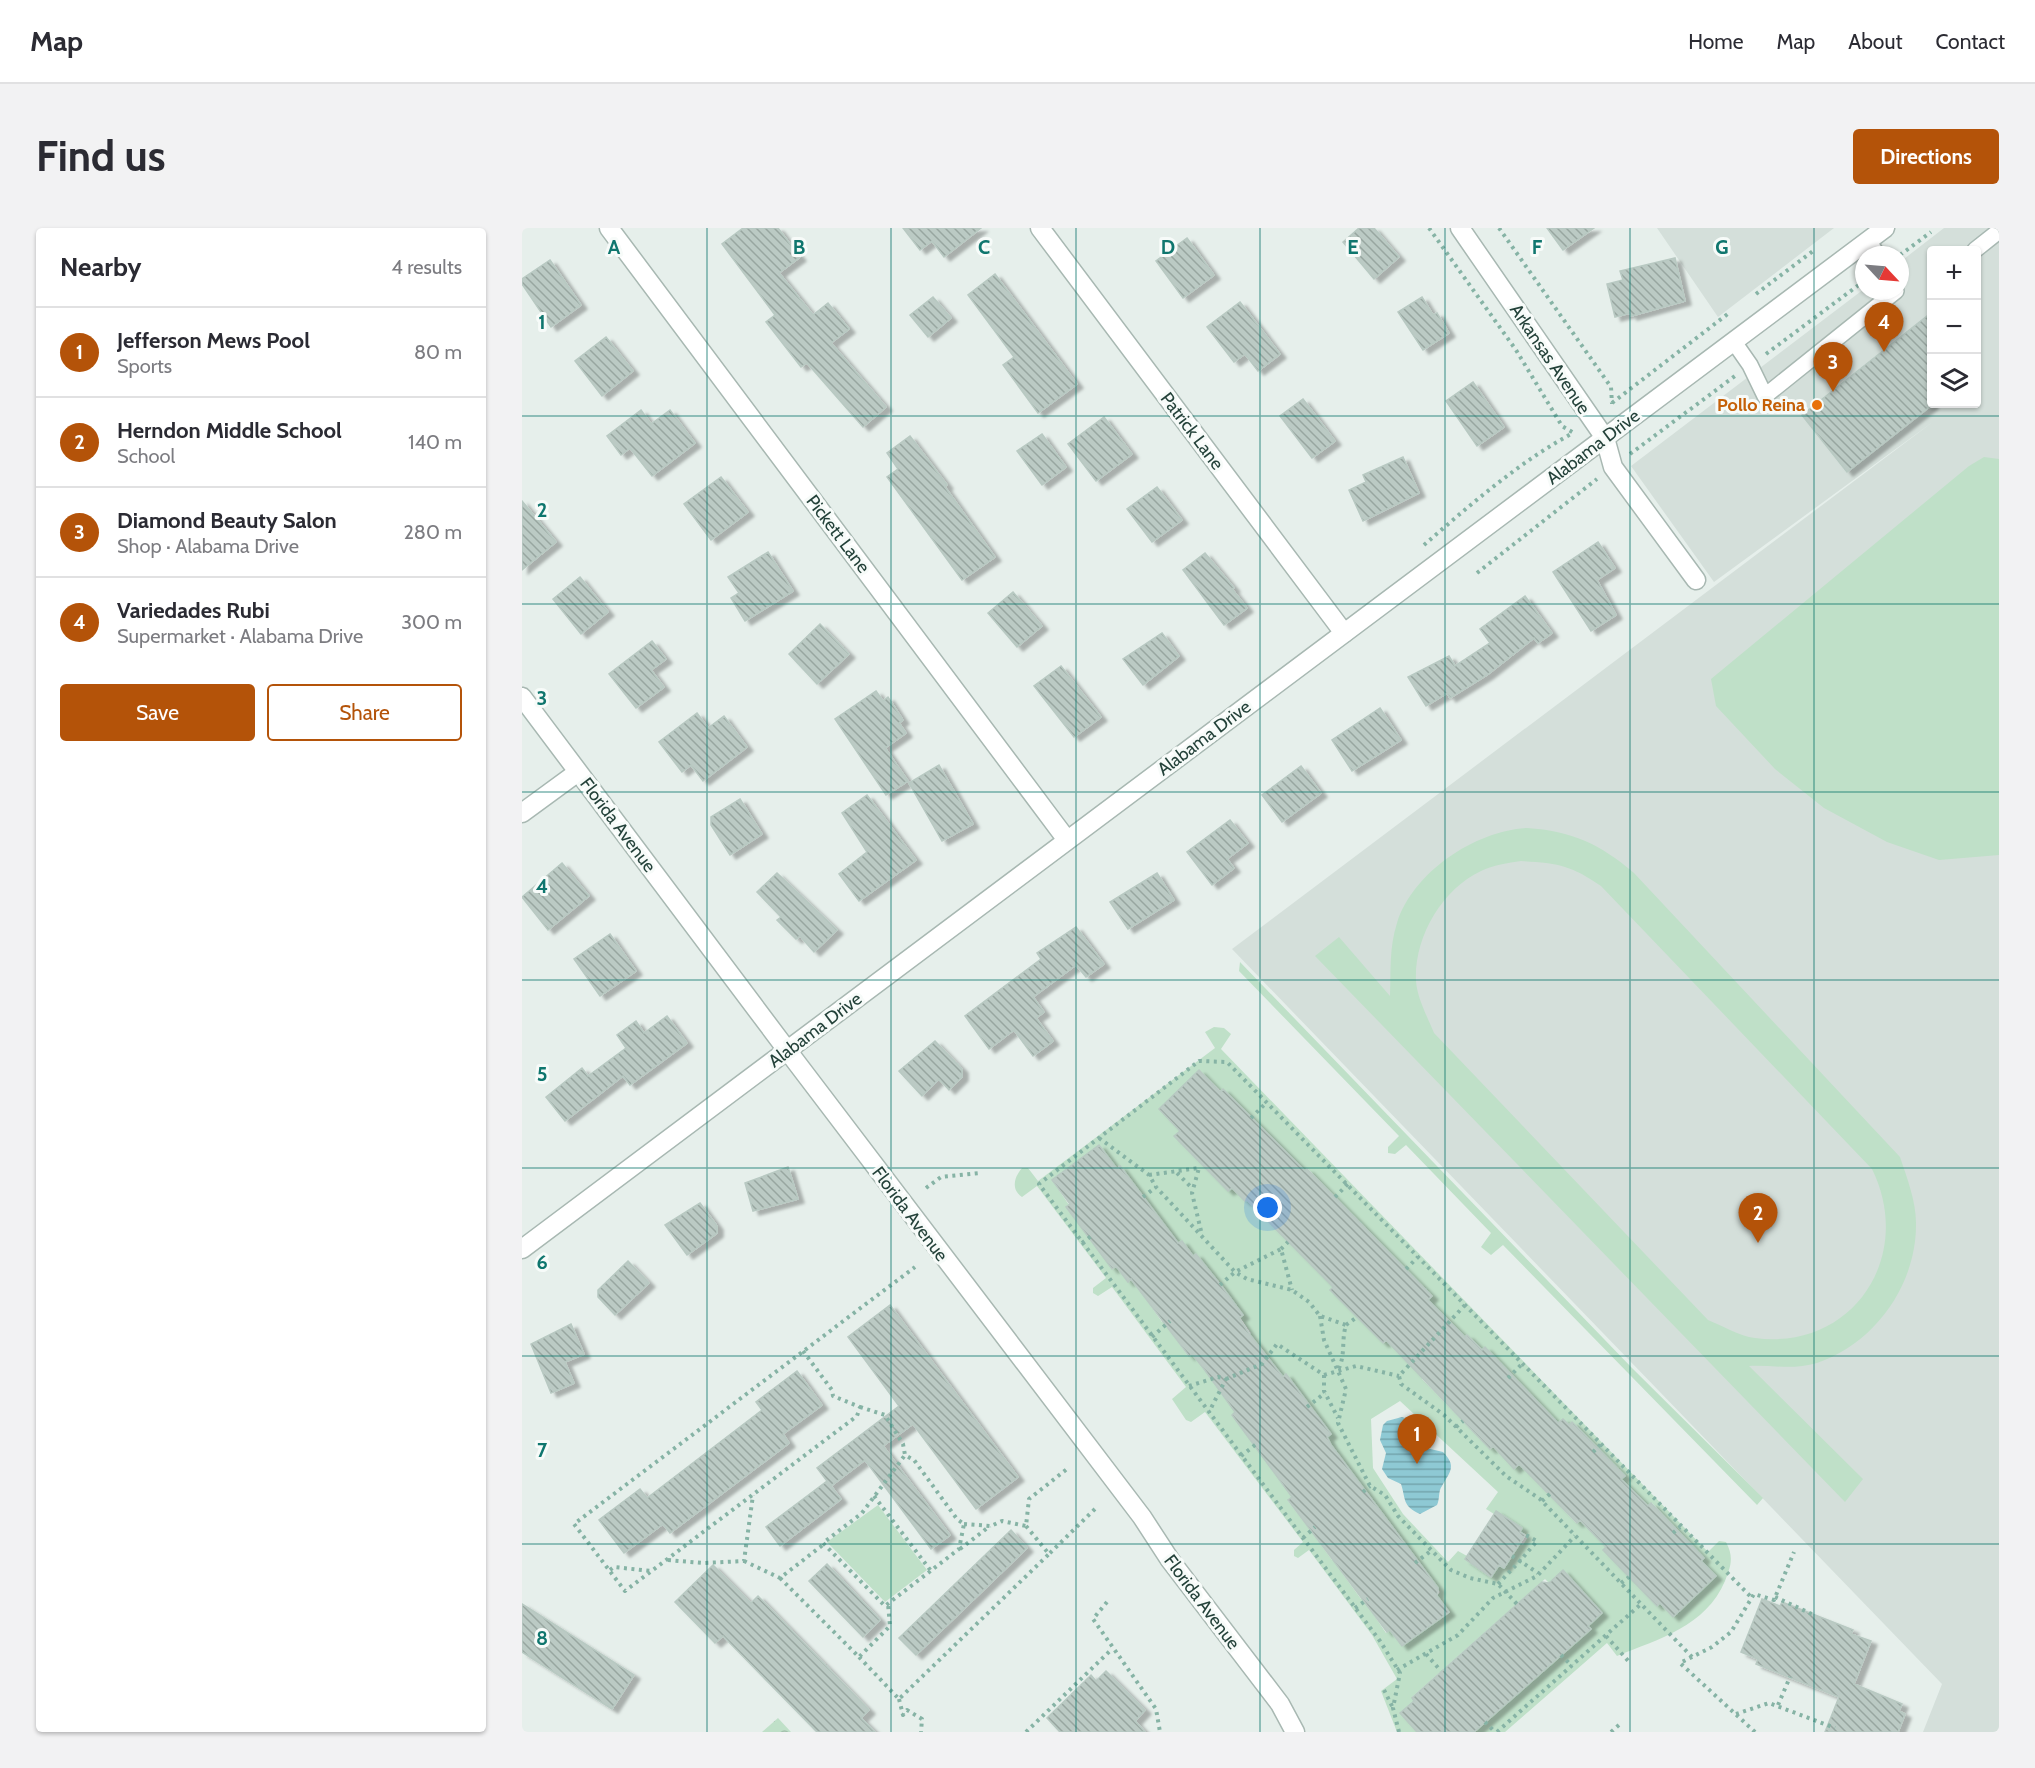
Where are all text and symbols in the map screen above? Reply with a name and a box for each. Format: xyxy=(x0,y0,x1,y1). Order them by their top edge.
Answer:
text: Map xyxy=(30,24,83,58)
text: Home xyxy=(1688,29,1744,54)
text: Map xyxy=(1777,29,1815,54)
text: About xyxy=(1848,29,1902,54)
text: Contact xyxy=(1935,29,2005,54)
button: Directions xyxy=(1853,129,1999,184)
text: Find us xyxy=(36,130,165,182)
text: A xyxy=(608,235,621,259)
text: B xyxy=(793,235,805,259)
text: C xyxy=(978,235,990,259)
text: D xyxy=(1161,235,1175,259)
text: E xyxy=(1347,235,1359,259)
text: F xyxy=(1532,235,1543,259)
text: G xyxy=(1715,235,1729,259)
north arrow xyxy=(1855,246,1909,300)
map controls xyxy=(1927,246,1981,408)
button: + xyxy=(1927,246,1981,300)
text: Nearby xyxy=(60,251,141,283)
text: 4 results xyxy=(391,255,462,279)
street label: Arkansas Avenue xyxy=(1505,300,1595,418)
button: − xyxy=(1927,300,1981,354)
pin: 4 xyxy=(1864,302,1904,352)
text: 1 xyxy=(538,310,546,334)
text: Jefferson Mews Pool xyxy=(117,327,310,354)
text: 1 xyxy=(76,340,83,364)
text: 80 m xyxy=(414,340,462,364)
pin: 3 xyxy=(1814,342,1852,392)
text: Sports xyxy=(117,354,172,378)
button: layers xyxy=(1927,354,1981,408)
street label: Patrick Lane xyxy=(1156,388,1228,474)
place label: Pollo Reina xyxy=(1717,394,1805,416)
marker: Pollo Reina xyxy=(1810,398,1824,412)
street label: Alabama Drive xyxy=(1542,405,1644,489)
text: Herndon Middle School xyxy=(117,417,342,444)
text: 2 xyxy=(74,430,85,454)
text: 140 m xyxy=(408,430,462,454)
text: School xyxy=(117,444,175,468)
street label: Pickett Lane xyxy=(801,491,875,577)
text: 2 xyxy=(537,498,547,522)
text: Diamond Beauty Salon xyxy=(117,507,337,534)
text: 3 xyxy=(74,520,85,544)
text: 280 m xyxy=(403,520,462,544)
text: Shop · Alabama Drive xyxy=(117,534,299,558)
text: Variedades Rubi xyxy=(117,597,270,624)
text: 4 xyxy=(73,610,86,634)
text: 300 m xyxy=(401,610,462,634)
text: Supermarket · Alabama Drive xyxy=(117,624,363,648)
button: Save xyxy=(60,684,255,741)
button: Share xyxy=(267,684,462,741)
text: 3 xyxy=(537,686,547,710)
street label: Alabama Drive xyxy=(1153,696,1255,780)
street label: Florida Avenue xyxy=(575,773,661,877)
text: 4 xyxy=(536,874,548,898)
street label: Alabama Drive xyxy=(764,988,866,1072)
text: 5 xyxy=(537,1062,547,1086)
street label: Florida Avenue xyxy=(867,1162,953,1266)
your location xyxy=(1253,1193,1282,1222)
pin: 2 xyxy=(1738,1194,1778,1243)
text: 6 xyxy=(536,1250,548,1274)
pin: 1 xyxy=(1398,1414,1436,1464)
text: 7 xyxy=(537,1438,548,1462)
street label: Florida Avenue xyxy=(1159,1550,1245,1654)
text: 8 xyxy=(536,1626,548,1650)

